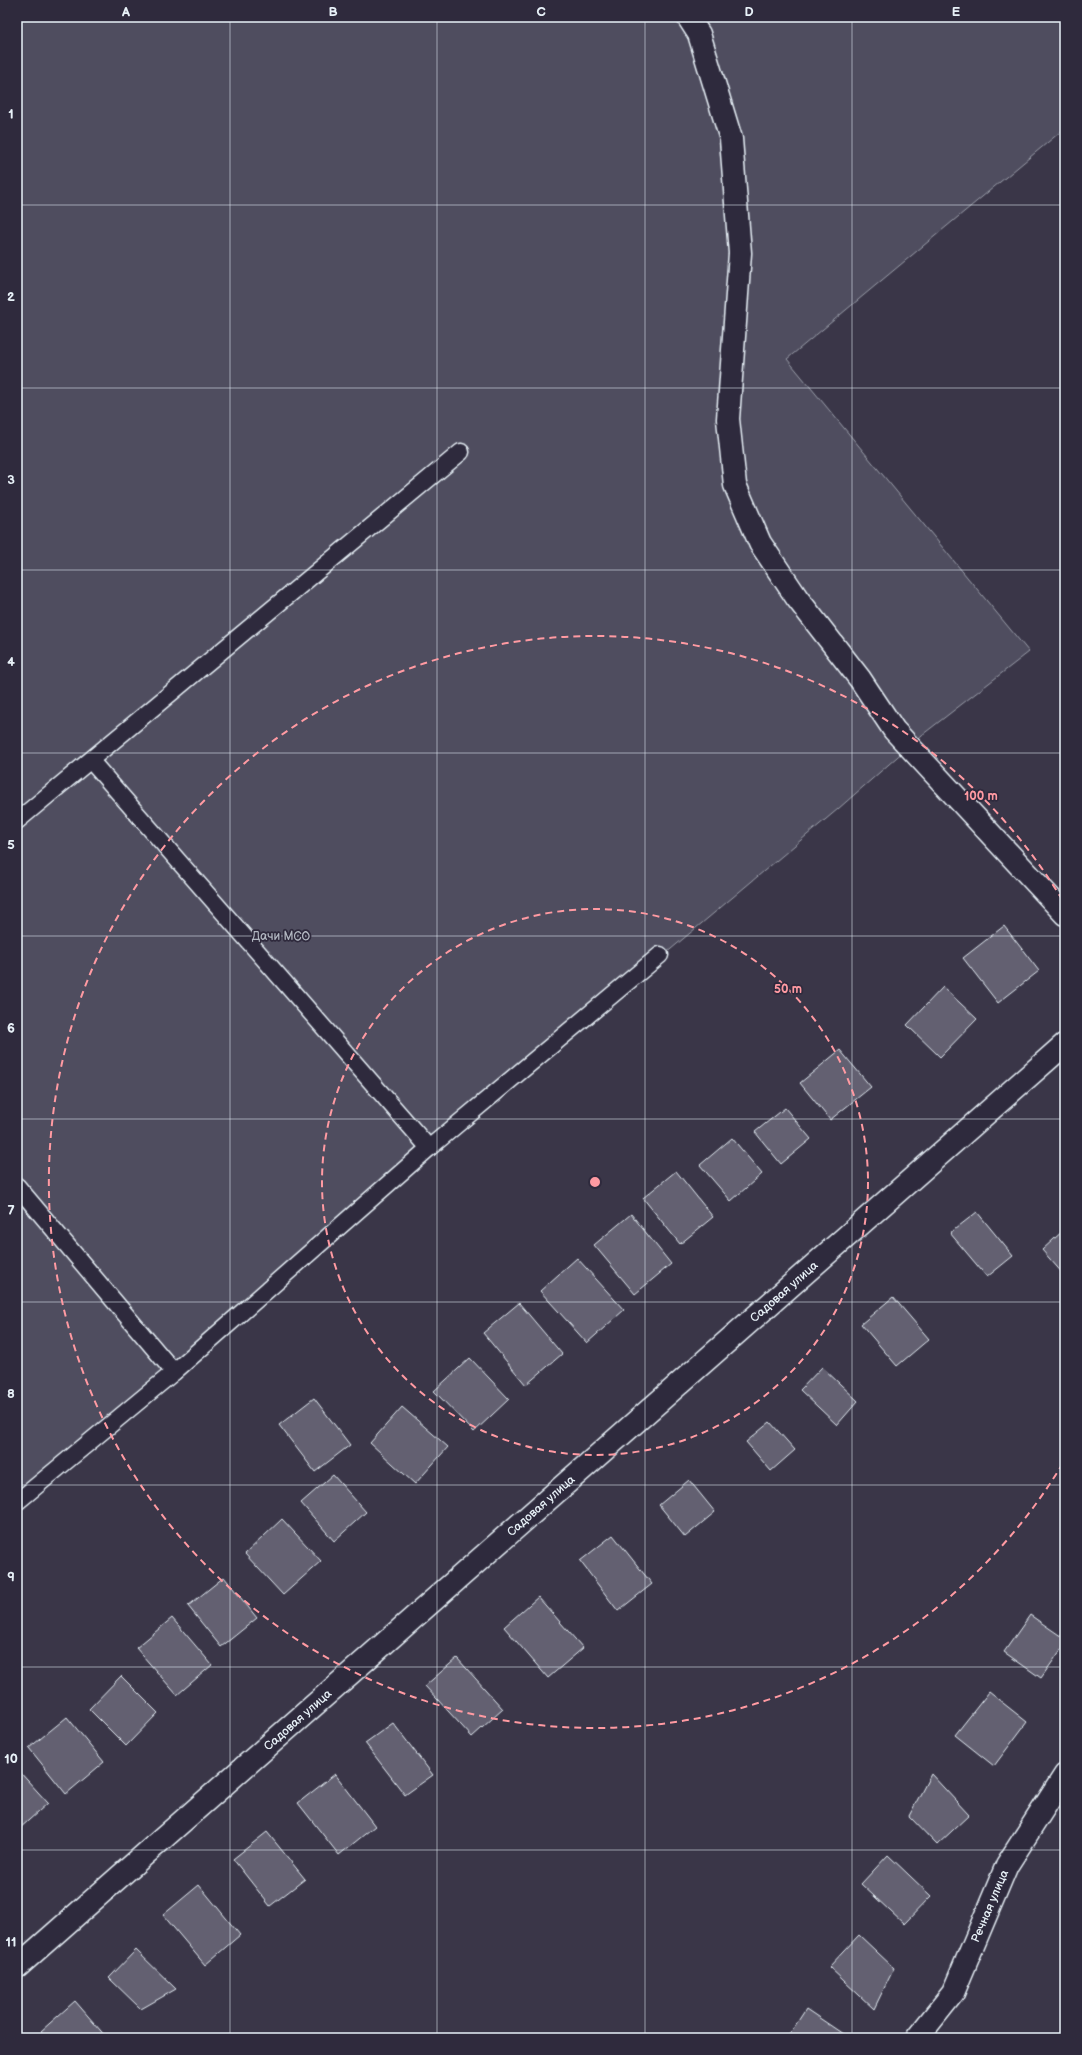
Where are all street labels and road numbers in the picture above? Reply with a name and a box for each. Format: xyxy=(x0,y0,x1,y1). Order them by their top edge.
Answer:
street label: Садовая улица xyxy=(747,1258,821,1325)
street label: Садовая улица xyxy=(504,1472,578,1539)
street label: Садовая улица xyxy=(261,1686,335,1754)
street label: Речная улица xyxy=(968,1867,1012,1945)

